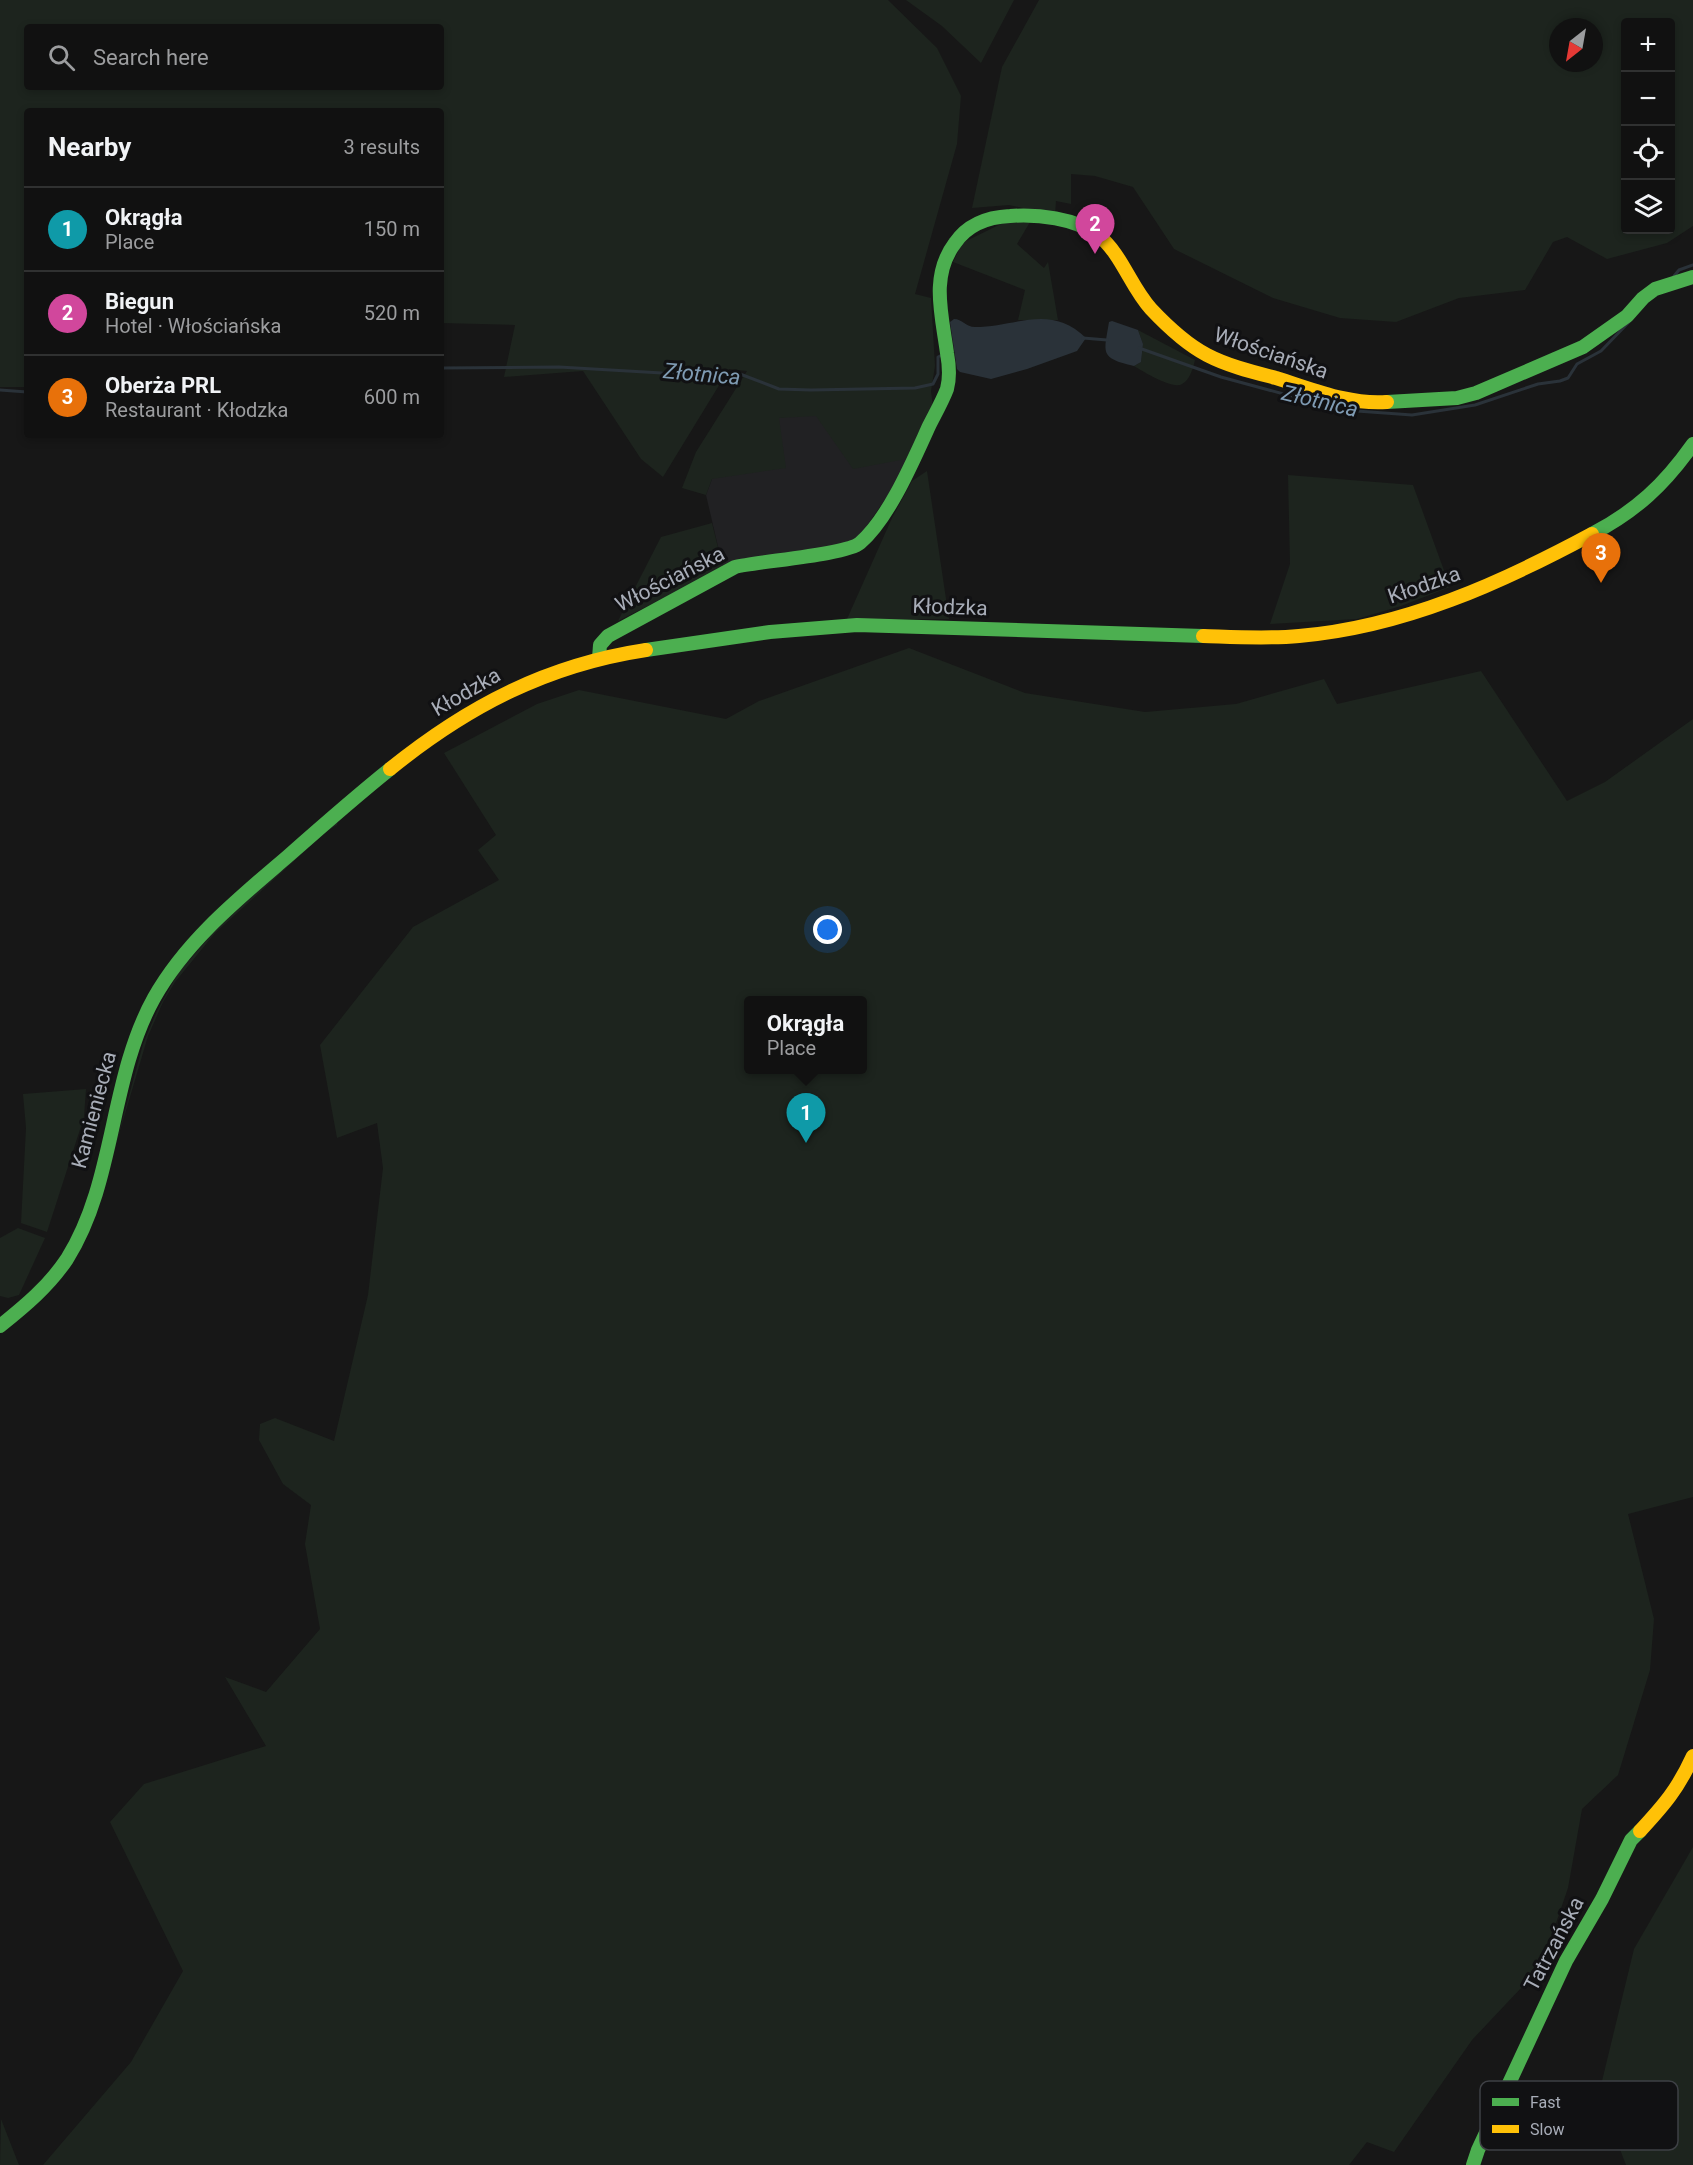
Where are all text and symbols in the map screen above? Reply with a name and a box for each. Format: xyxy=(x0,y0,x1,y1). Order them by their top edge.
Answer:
north arrow xyxy=(1549,18,1603,72)
map controls xyxy=(1621,18,1675,234)
button: + xyxy=(1621,18,1675,72)
search box xyxy=(24,24,444,90)
icon: search xyxy=(45,41,78,74)
text: Search here xyxy=(93,45,209,70)
button: − xyxy=(1621,72,1675,126)
button: locate xyxy=(1621,126,1675,180)
text: Nearby xyxy=(48,132,131,162)
text: 3 results xyxy=(344,135,420,159)
button: layers xyxy=(1621,180,1675,234)
pin: 2 xyxy=(1076,204,1114,254)
text: Okrągła xyxy=(105,205,182,230)
text: 1 xyxy=(62,217,73,241)
text: 150 m xyxy=(364,217,420,241)
text: Place xyxy=(105,230,154,254)
text: Biegun xyxy=(105,289,174,314)
text: 2 xyxy=(62,301,73,325)
text: 520 m xyxy=(364,301,420,325)
text: Hotel · Włościańska xyxy=(105,314,281,338)
street label: Włościańska xyxy=(1211,322,1331,384)
water label: Złotnica xyxy=(661,358,742,390)
text: Oberża PRL xyxy=(105,373,221,398)
water label: Złotnica xyxy=(1278,380,1361,422)
text: 3 xyxy=(62,385,73,409)
text: 600 m xyxy=(364,385,420,409)
text: Restaurant · Kłodzka xyxy=(105,398,288,422)
pin: 3 xyxy=(1582,534,1620,583)
street label: Włościańska xyxy=(611,541,729,617)
street label: Kłodzka xyxy=(1385,561,1463,609)
street label: Kłodzka xyxy=(912,594,988,620)
street label: Kłodzka xyxy=(427,663,505,721)
your location xyxy=(813,915,842,944)
popup xyxy=(744,996,867,1074)
text: Okrągła xyxy=(767,1011,844,1036)
text: Place xyxy=(767,1036,816,1060)
street label: Kamieniecka xyxy=(67,1049,121,1171)
pin: 1 xyxy=(786,1094,826,1143)
street label: Tatrzańska xyxy=(1519,1893,1589,1995)
legend xyxy=(1480,2081,1678,2150)
text: Fast xyxy=(1530,2093,1561,2112)
text: Slow xyxy=(1530,2120,1565,2139)

